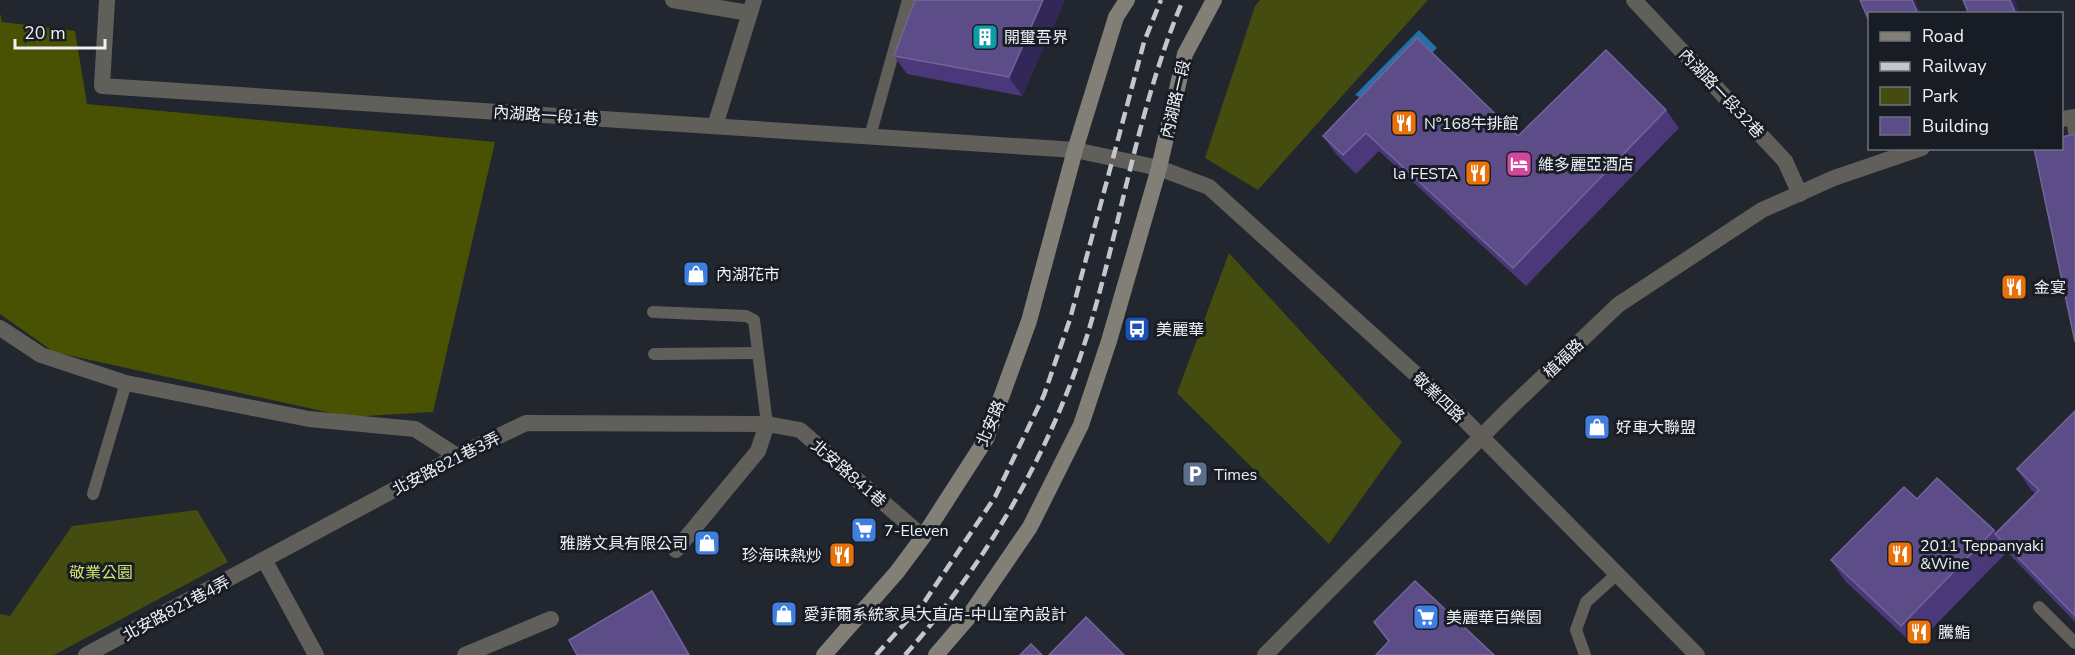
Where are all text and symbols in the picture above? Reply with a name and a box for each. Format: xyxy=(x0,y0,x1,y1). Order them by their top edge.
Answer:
scale bar xyxy=(15,12,105,50)
legend xyxy=(1868,12,2063,150)
text: 20 m xyxy=(24,21,66,45)
building icon: 開璽吾界 xyxy=(970,22,1000,52)
text: Road xyxy=(1922,24,1964,48)
place label: 開璽吾界 xyxy=(1004,27,1068,49)
street label: 內湖路一段32巷 xyxy=(1674,44,1769,143)
text: Railway xyxy=(1922,54,1987,78)
street label: 內湖路一段 xyxy=(1156,58,1196,141)
text: Park xyxy=(1922,84,1959,108)
street label: 內湖路一段1巷 xyxy=(492,101,599,131)
restaurant icon: N°168牛排館 xyxy=(1389,108,1419,138)
place label: N°168牛排館 xyxy=(1424,113,1519,135)
text: Building xyxy=(1922,114,1989,138)
hotel icon: 維多麗亞酒店 xyxy=(1504,149,1534,179)
place label: 維多麗亞酒店 xyxy=(1538,154,1634,176)
restaurant icon: la FESTA xyxy=(1463,158,1493,188)
place label: la FESTA xyxy=(1393,163,1458,185)
shop icon: 內湖花市 xyxy=(681,259,711,289)
place label: 內湖花市 xyxy=(716,264,780,286)
restaurant icon: 金宴 xyxy=(1999,272,2029,302)
place label: 金宴 xyxy=(2034,277,2066,299)
bus stop icon: 美麗華 xyxy=(1122,314,1152,344)
place label: 美麗華 xyxy=(1156,319,1204,341)
street label: 植福路 xyxy=(1539,334,1589,383)
street label: 敬業四路 xyxy=(1407,368,1469,428)
street label: 北安路 xyxy=(971,397,1010,450)
shop icon: 好車大聯盟 xyxy=(1582,412,1612,442)
place label: 好車大聯盟 xyxy=(1616,417,1696,439)
street label: 北安路821巷3弄 xyxy=(389,427,504,501)
street label: 北安路841巷 xyxy=(806,435,891,513)
parking icon: Times xyxy=(1180,459,1210,489)
place label: Times xyxy=(1214,464,1257,486)
supermarket icon: 7-Eleven xyxy=(849,515,879,545)
place label: 7-Eleven xyxy=(884,520,949,542)
shop icon: 雅勝文具有限公司 xyxy=(692,528,722,558)
place label: 雅勝文具有限公司 xyxy=(560,533,688,555)
place label: 2011 Teppanyaki &Wine xyxy=(1920,535,2044,575)
restaurant icon: 2011 Teppanyaki &Wine xyxy=(1885,539,1915,569)
restaurant icon: 珍海味熱炒 xyxy=(827,540,857,570)
place label: 珍海味熱炒 xyxy=(742,545,822,567)
park label: 敬業公園 xyxy=(69,562,133,584)
street label: 北安路821巷4弄 xyxy=(119,571,234,646)
shop icon: 愛菲爾系統家具大直店-中山室內設計 xyxy=(769,599,799,629)
supermarket icon: 美麗華百樂園 xyxy=(1411,602,1441,632)
place label: 愛菲爾系統家具大直店-中山室內設計 xyxy=(804,604,1067,626)
place label: 美麗華百樂園 xyxy=(1446,607,1542,629)
restaurant icon: 騰鮨 xyxy=(1904,617,1934,647)
place label: 騰鮨 xyxy=(1938,622,1970,644)

